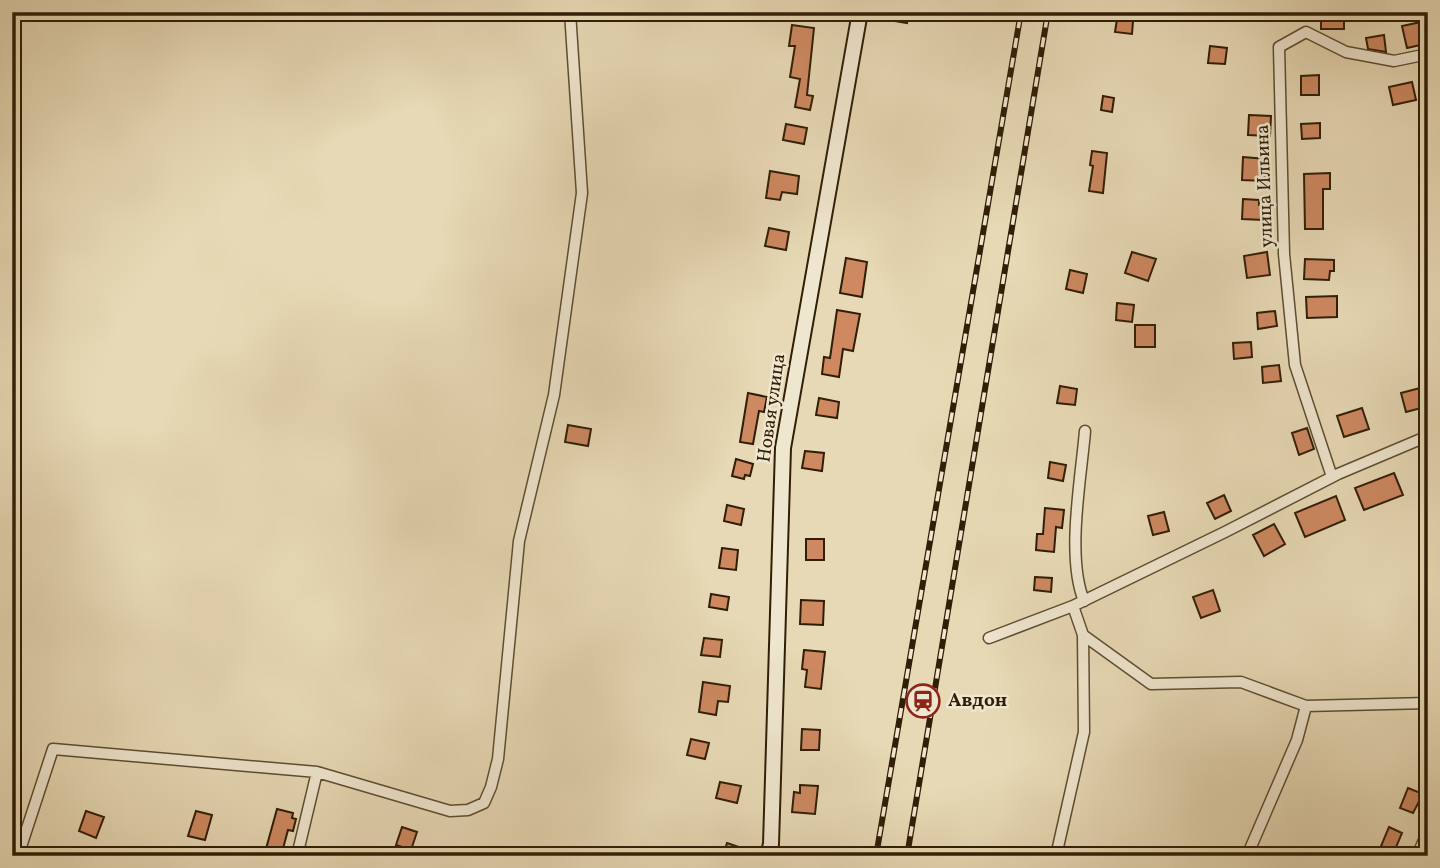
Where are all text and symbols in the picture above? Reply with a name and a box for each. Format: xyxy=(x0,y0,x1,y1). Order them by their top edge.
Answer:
street label: улица Ильина xyxy=(1250,124,1280,248)
street label: Новая улица xyxy=(752,352,792,464)
station icon: Авдон xyxy=(904,682,942,720)
place label: Авдон xyxy=(948,688,1007,714)

